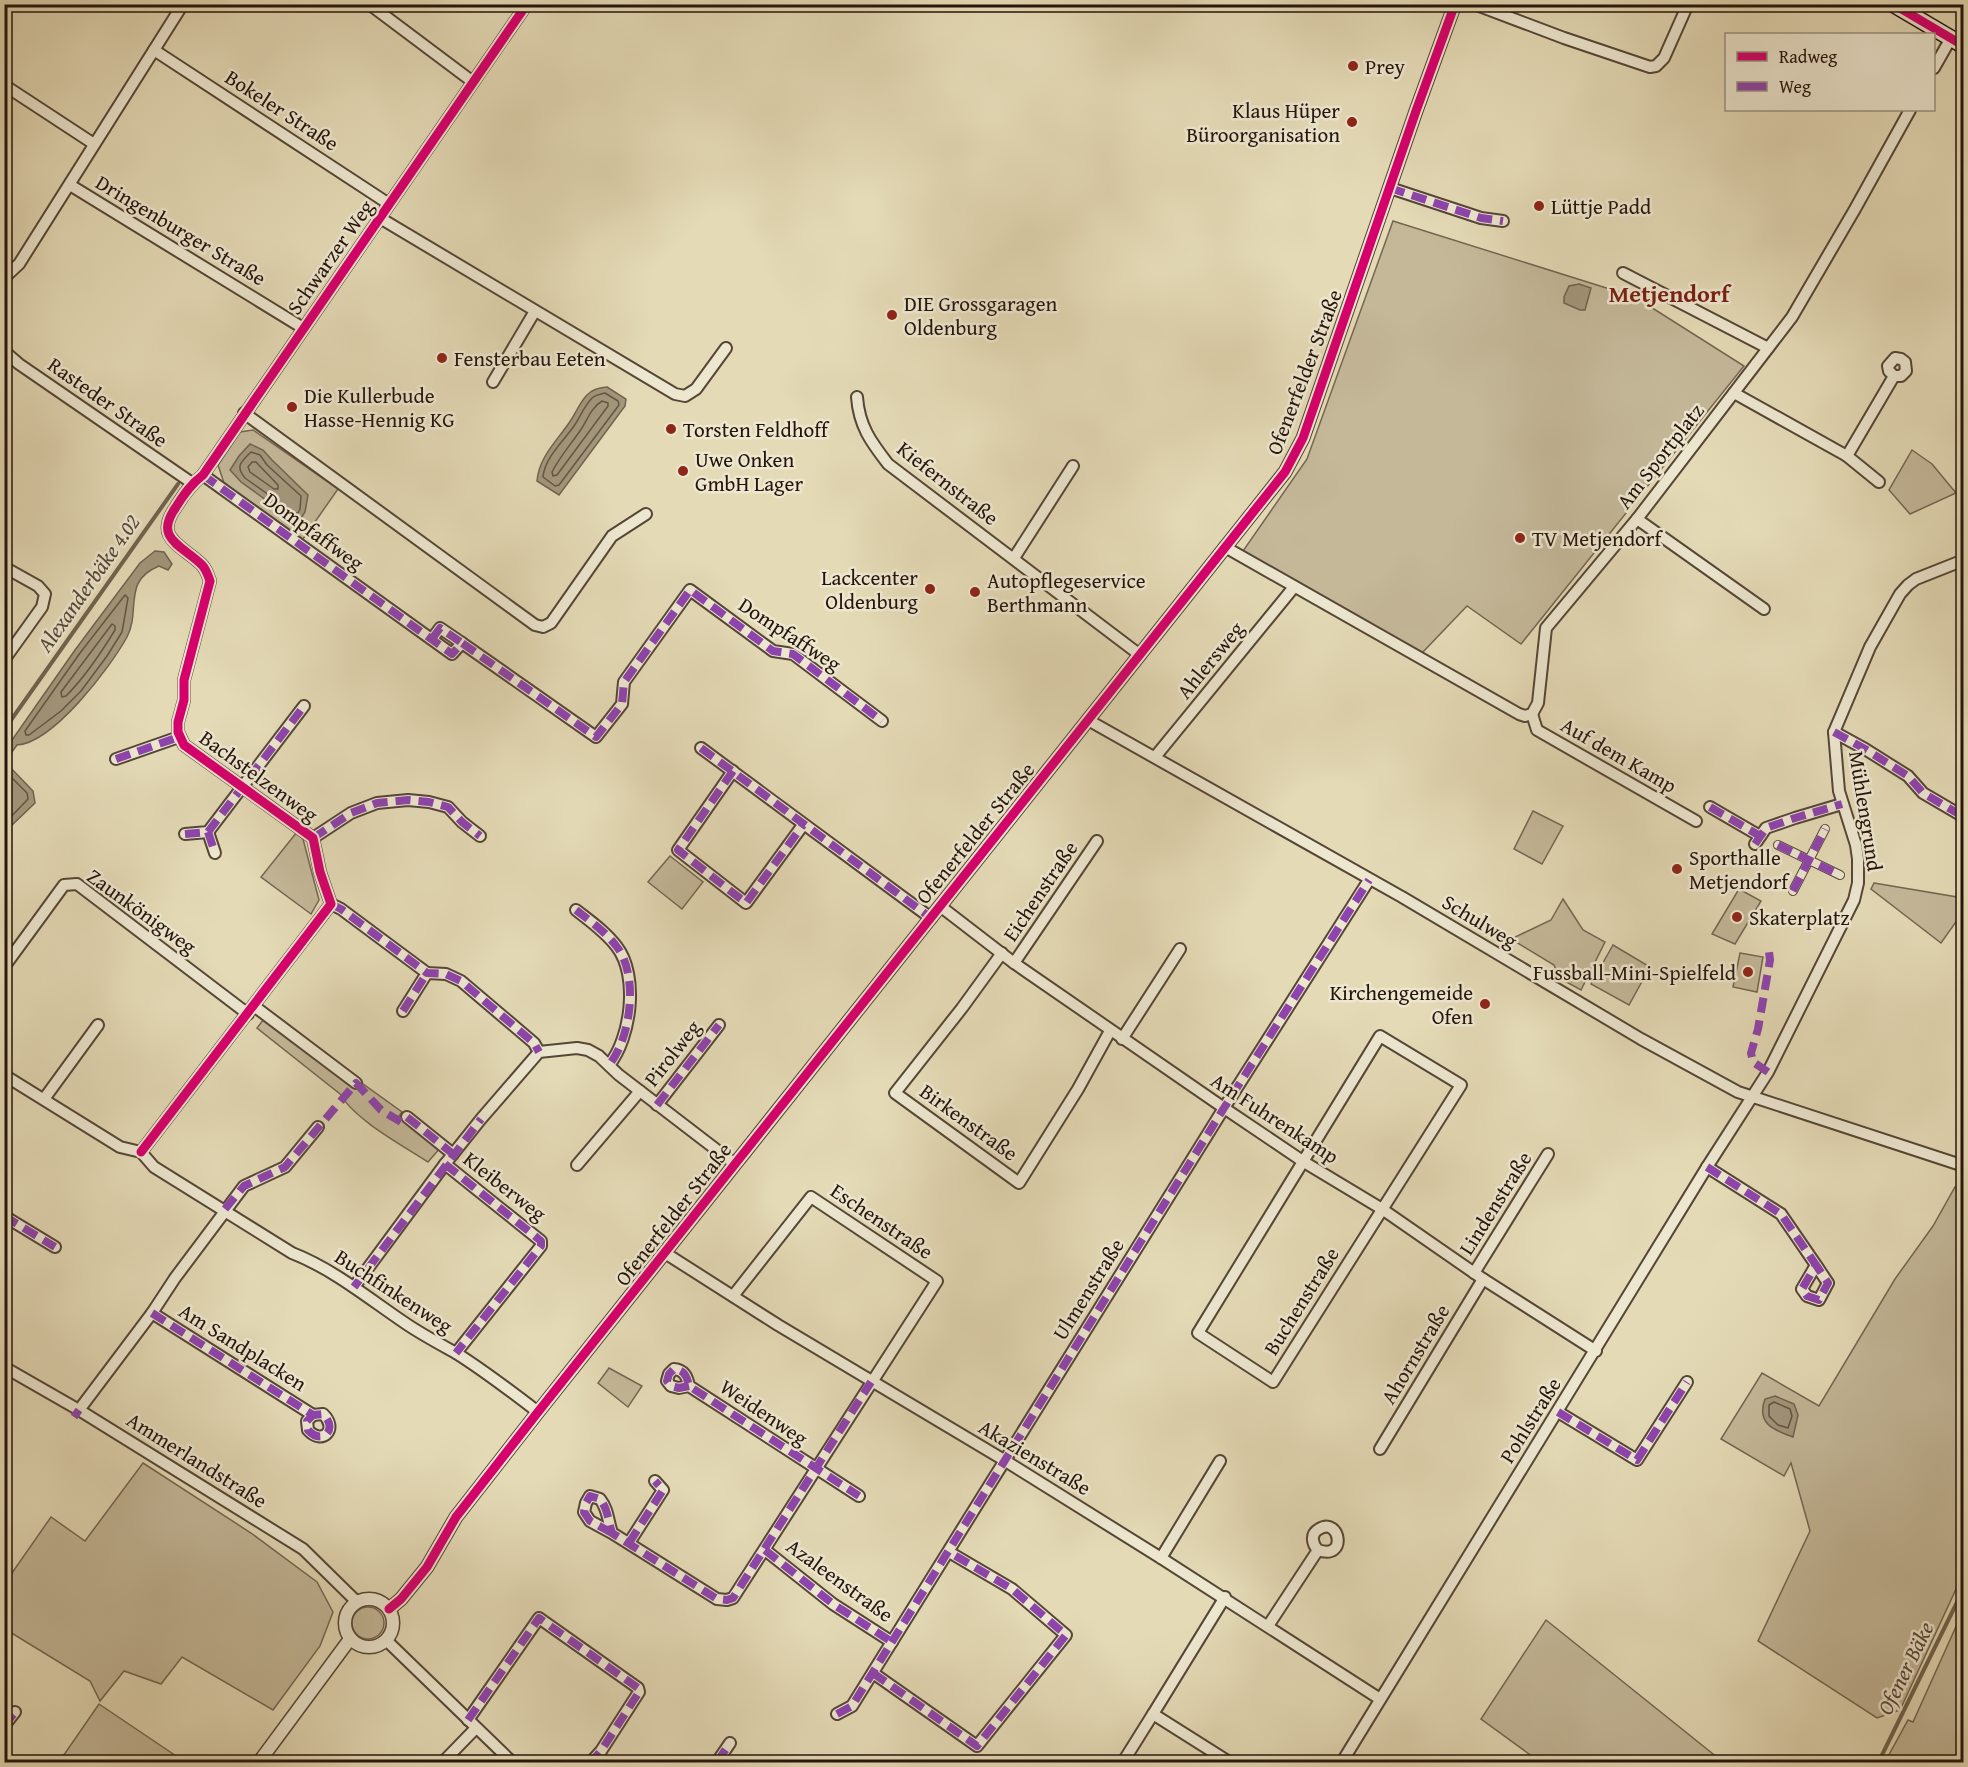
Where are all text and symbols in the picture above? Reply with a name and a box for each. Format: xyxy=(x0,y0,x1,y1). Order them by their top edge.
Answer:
legend xyxy=(1725,33,1935,111)
text: Radweg xyxy=(1779,43,1837,70)
place label: Prey xyxy=(1365,51,1405,82)
marker: Prey xyxy=(1346,59,1360,73)
street label: Bokeler Straße xyxy=(219,62,345,158)
text: Weg xyxy=(1779,73,1811,100)
place label: Klaus Hüper Büroorganisation xyxy=(1186,95,1340,150)
marker: Klaus Hüper Büroorganisation xyxy=(1345,115,1359,129)
street label: Dringenburger Straße xyxy=(90,167,272,293)
place label: Lüttje Padd xyxy=(1551,191,1652,222)
street label: Schwarzer Weg xyxy=(279,193,381,321)
marker: Lüttje Padd xyxy=(1532,199,1546,213)
district label: Metjendorf xyxy=(1609,276,1732,311)
street label: Ofenerfelder Straße xyxy=(1258,285,1350,459)
place label: DIE Grossgaragen Oldenburg xyxy=(904,288,1058,343)
marker: DIE Grossgaragen Oldenburg xyxy=(885,308,899,322)
place label: Fensterbau Eeten xyxy=(454,343,606,374)
street label: Rasteder Straße xyxy=(42,349,174,455)
marker: Fensterbau Eeten xyxy=(435,351,449,365)
place label: Die Kullerbude Hasse-Hennig KG xyxy=(304,380,455,435)
street label: Am Sportplatz xyxy=(1609,397,1711,515)
marker: Die Kullerbude Hasse-Hennig KG xyxy=(285,400,299,414)
place label: Torsten Feldhoff xyxy=(683,414,830,445)
marker: Torsten Feldhoff xyxy=(664,422,678,436)
street label: Kiefernstraße xyxy=(891,433,1006,533)
place label: Uwe Onken GmbH Lager xyxy=(695,444,803,499)
marker: Uwe Onken GmbH Lager xyxy=(676,464,690,478)
street label: Dompfaffweg xyxy=(258,484,371,578)
water label: Alexanderbäke 4.02 xyxy=(28,508,147,659)
place label: TV Metjendorf xyxy=(1532,523,1663,554)
marker: TV Metjendorf xyxy=(1513,531,1527,545)
place label: Lackcenter Oldenburg xyxy=(821,562,919,617)
place label: Autopflegeservice Berthmann xyxy=(987,565,1146,620)
marker: Lackcenter Oldenburg xyxy=(923,582,937,596)
marker: Autopflegeservice Berthmann xyxy=(968,585,982,599)
street label: Dompfaffweg xyxy=(733,589,848,679)
street label: Ahlersweg xyxy=(1169,614,1251,706)
street label: Auf dem Kamp xyxy=(1555,709,1683,801)
street label: Bachstelzenweg xyxy=(193,722,325,830)
street label: Mühlengrund xyxy=(1841,749,1891,874)
street label: Ofenerfelder Straße xyxy=(908,755,1042,911)
street label: Eichenstraße xyxy=(995,834,1085,947)
place label: Sporthalle Metjendorf xyxy=(1689,842,1790,897)
street label: Zaunkönigweg xyxy=(81,861,204,962)
marker: Sporthalle Metjendorf xyxy=(1670,862,1684,876)
street label: Schulweg xyxy=(1436,886,1524,956)
place label: Skaterplatz xyxy=(1749,902,1850,933)
marker: Skaterplatz xyxy=(1730,910,1744,924)
place label: Fussball-Mini-Spielfeld xyxy=(1533,957,1737,988)
marker: Fussball-Mini-Spielfeld xyxy=(1741,965,1755,979)
place label: Kirchengemeide Ofen xyxy=(1330,977,1473,1032)
marker: Kirchengemeide Ofen xyxy=(1478,997,1492,1011)
street label: Pirolweg xyxy=(636,1013,708,1093)
street label: Am Fuhrenkamp xyxy=(1205,1065,1345,1171)
street label: Birkenstraße xyxy=(914,1076,1025,1168)
street label: Ofenerfelder Straße xyxy=(607,1136,739,1292)
street label: Kleiberweg xyxy=(457,1144,554,1229)
street label: Lindenstraße xyxy=(1451,1145,1539,1261)
street label: Eschenstraße xyxy=(825,1175,940,1267)
street label: Ulmenstraße xyxy=(1044,1232,1132,1346)
street label: Buchfinkenweg xyxy=(329,1241,460,1341)
street label: Buchenstraße xyxy=(1256,1241,1347,1361)
street label: Am Sandplacken xyxy=(173,1295,313,1399)
street label: Ahornstraße xyxy=(1373,1298,1457,1410)
street label: Weidenweg xyxy=(714,1371,815,1453)
street label: Pohlstraße xyxy=(1491,1371,1569,1469)
street label: Ammerlandstraße xyxy=(121,1404,273,1516)
street label: Akazienstraße xyxy=(973,1411,1097,1503)
street label: Azaleenstraße xyxy=(780,1531,900,1630)
water label: Ofener Bäke xyxy=(1869,1616,1941,1720)

